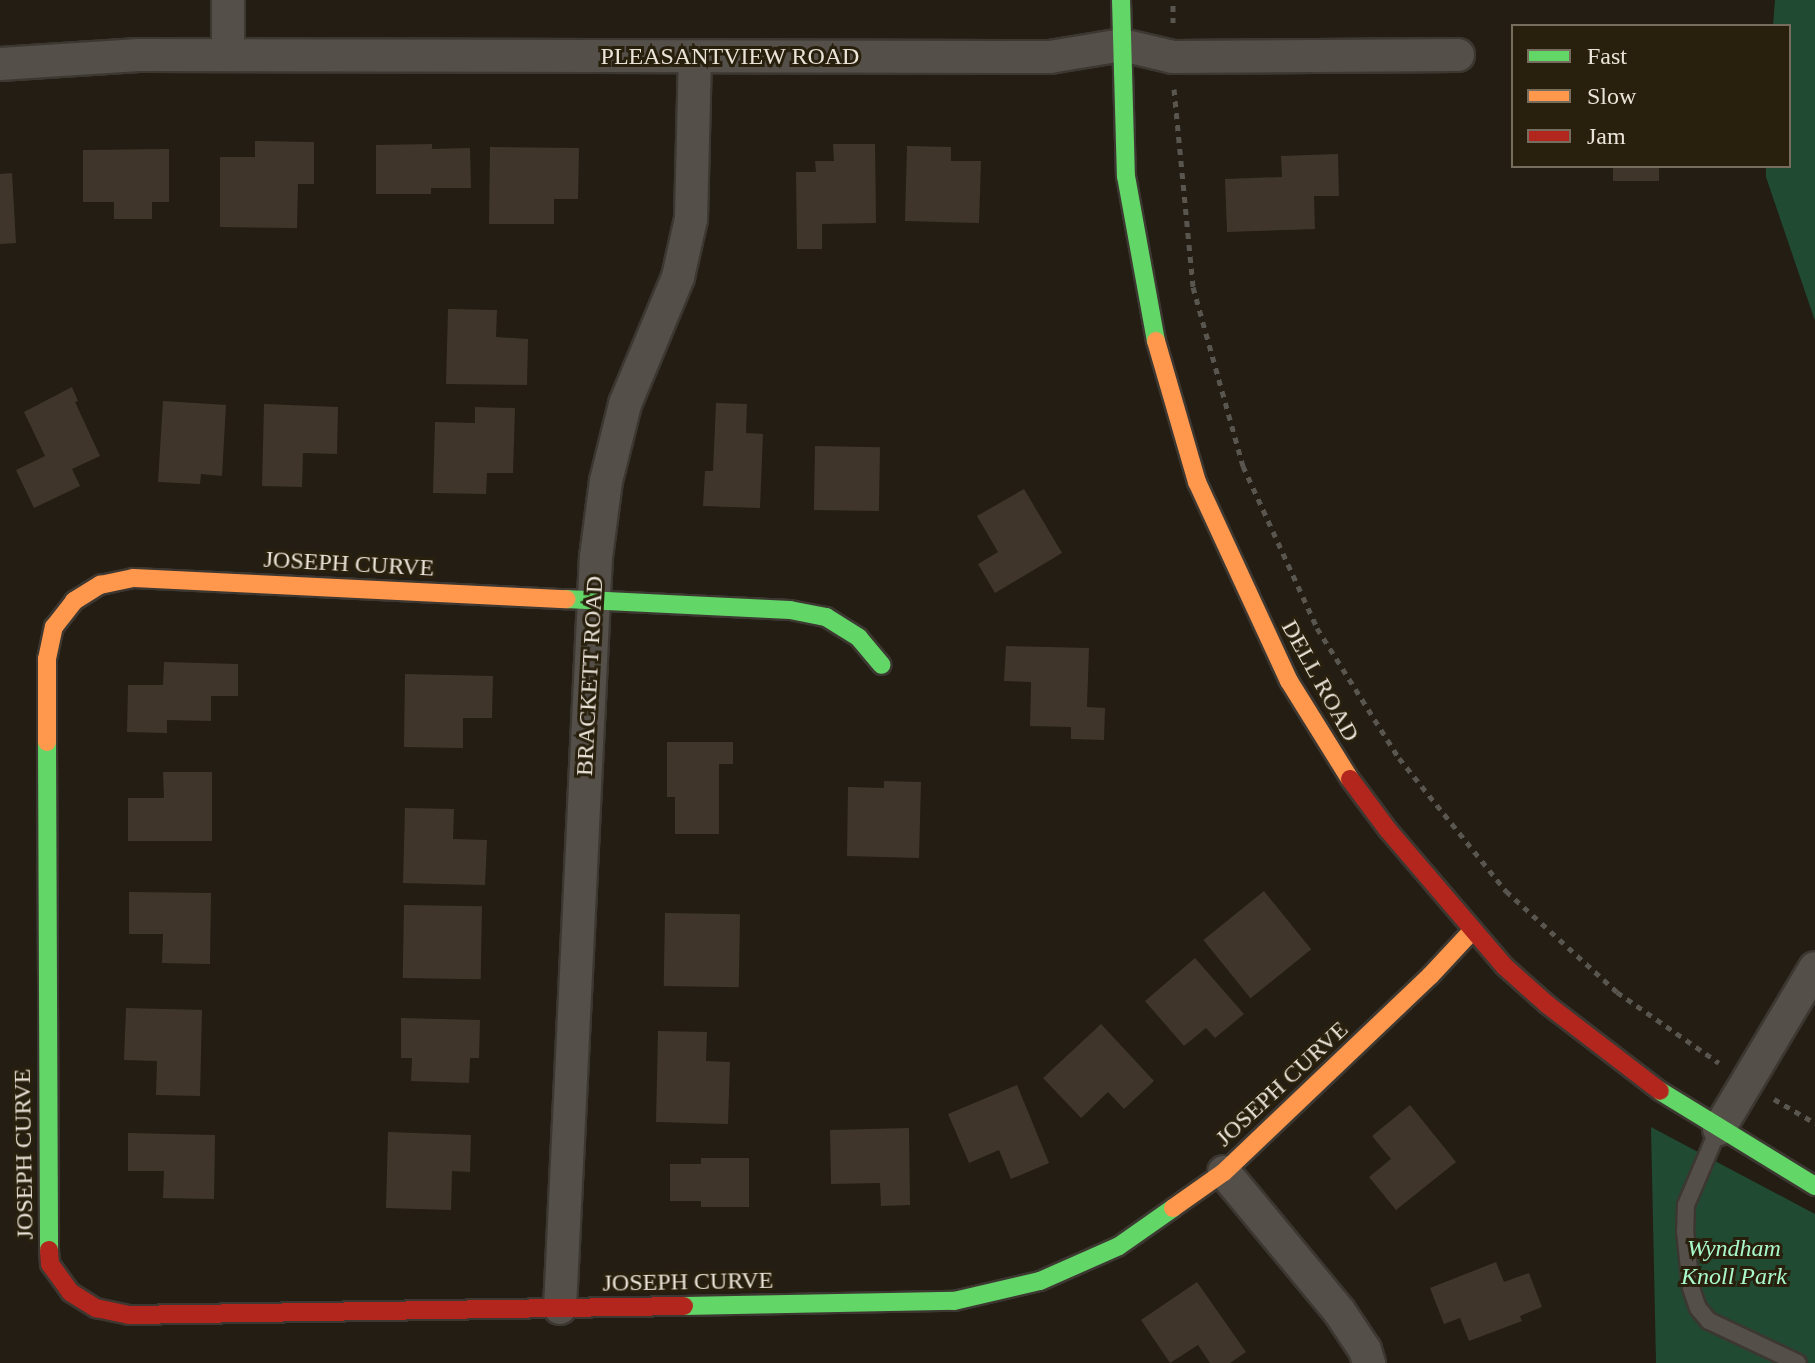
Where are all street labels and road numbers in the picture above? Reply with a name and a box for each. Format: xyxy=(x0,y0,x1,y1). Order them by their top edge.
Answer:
street label: PLEASANTVIEW ROAD xyxy=(600,43,860,71)
street label: JOSEPH CURVE xyxy=(263,545,435,583)
street label: BRACKETT ROAD xyxy=(570,575,610,777)
street label: DELL ROAD xyxy=(1275,615,1365,747)
street label: JOSEPH CURVE xyxy=(1210,1015,1354,1153)
street label: JOSEPH CURVE xyxy=(8,1068,40,1240)
street label: JOSEPH CURVE xyxy=(602,1266,774,1298)

